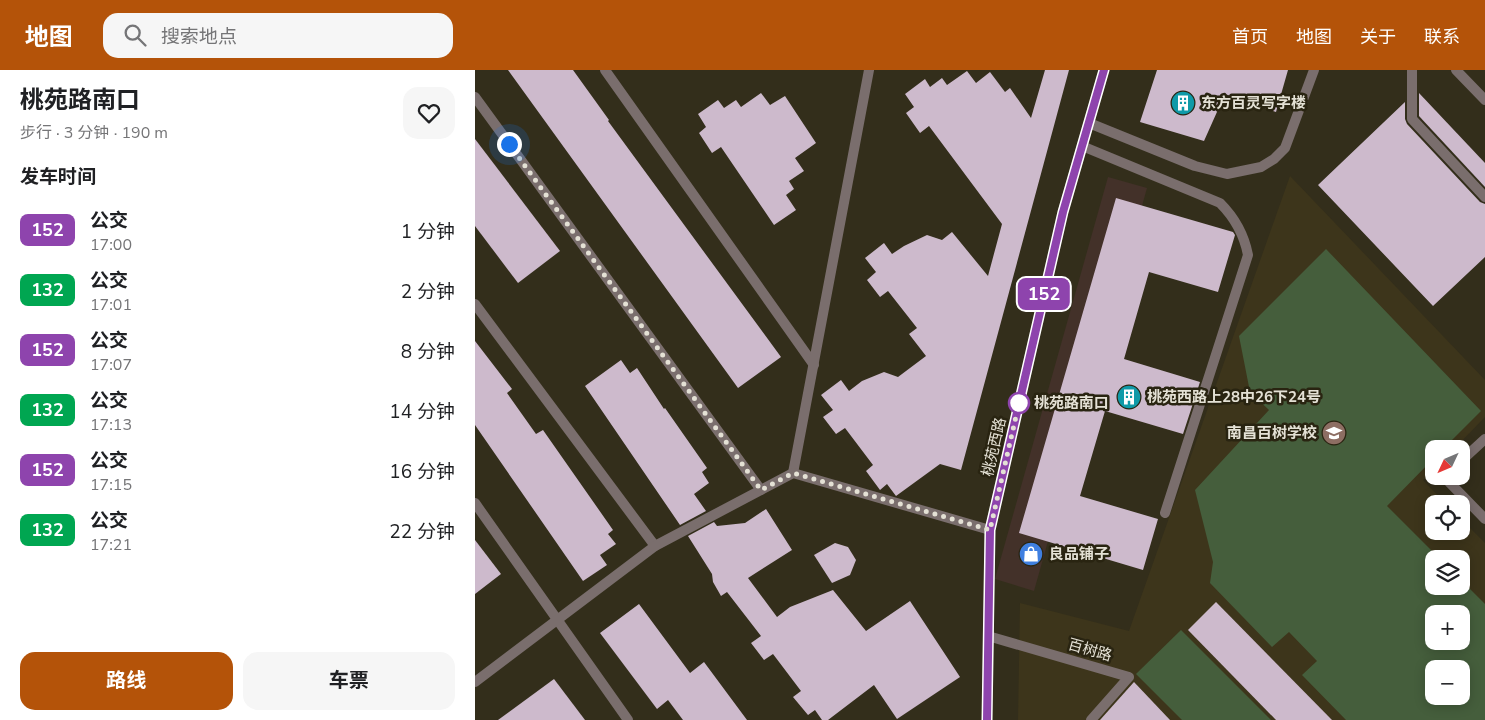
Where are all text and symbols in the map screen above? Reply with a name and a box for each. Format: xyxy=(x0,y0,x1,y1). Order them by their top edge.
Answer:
search box xyxy=(103,13,453,58)
text: 地图 xyxy=(25,21,73,53)
icon: search xyxy=(121,21,149,49)
text: 搜索地点 xyxy=(161,24,237,50)
text: 首页 xyxy=(1232,25,1268,49)
text: 地图 xyxy=(1296,25,1332,49)
text: 关于 xyxy=(1360,25,1396,49)
text: 联系 xyxy=(1424,25,1460,49)
text: 桃苑路南口 xyxy=(20,84,140,116)
button: heart xyxy=(403,87,455,139)
building icon: 东方百灵写字楼 xyxy=(1170,90,1196,116)
place label: 东方百灵写字楼 xyxy=(1201,93,1306,113)
text: 步行 · 3 分钟 · 190 m xyxy=(20,122,168,144)
your location xyxy=(497,132,522,157)
text: 发车时间 xyxy=(20,164,96,190)
text: 公交 xyxy=(90,208,128,234)
text: 152 xyxy=(31,218,64,242)
text: 1 分钟 xyxy=(401,219,455,245)
text: 17:00 xyxy=(90,234,132,256)
text: 公交 xyxy=(90,268,128,294)
text: 132 xyxy=(31,278,64,302)
line badge: 152 xyxy=(1015,278,1073,310)
text: 2 分钟 xyxy=(401,279,455,305)
text: 152 xyxy=(1028,282,1060,306)
text: 17:01 xyxy=(90,294,132,316)
text: 公交 xyxy=(90,328,128,354)
text: 152 xyxy=(31,338,64,362)
text: 8 分钟 xyxy=(401,339,455,365)
text: 17:07 xyxy=(90,354,132,376)
building icon: 桃苑西路上28中26下24号 xyxy=(1116,384,1142,410)
place label: 桃苑西路上28中26下24号 xyxy=(1147,387,1321,407)
text: 公交 xyxy=(90,388,128,414)
marker: 桃苑路南口 xyxy=(1008,392,1030,414)
place label: 桃苑路南口 xyxy=(1034,393,1109,413)
text: 132 xyxy=(31,398,64,422)
text: 14 分钟 xyxy=(389,399,455,425)
text: 17:13 xyxy=(90,414,132,436)
street label: 桃苑西路 xyxy=(978,416,1010,478)
school or university icon: 南昌百树学校 xyxy=(1321,420,1347,446)
place label: 南昌百树学校 xyxy=(1227,423,1317,443)
north arrow xyxy=(1425,440,1470,485)
map controls xyxy=(1425,440,1470,705)
text: 公交 xyxy=(90,448,128,474)
text: 152 xyxy=(31,458,64,482)
text: 16 分钟 xyxy=(389,459,455,485)
text: 17:15 xyxy=(90,474,132,496)
button: locate xyxy=(1425,495,1470,540)
text: 公交 xyxy=(90,508,128,534)
text: 132 xyxy=(31,518,64,542)
text: 22 分钟 xyxy=(389,519,455,545)
text: 17:21 xyxy=(90,534,132,556)
shop icon: 良品铺子 xyxy=(1018,541,1044,567)
place label: 良品铺子 xyxy=(1049,544,1109,564)
button: layers xyxy=(1425,550,1470,595)
button: + xyxy=(1425,605,1470,650)
street label: 百树路 xyxy=(1066,634,1114,666)
button: 路线 xyxy=(20,652,233,710)
button: 车票 xyxy=(243,652,455,710)
button: − xyxy=(1425,660,1470,705)

